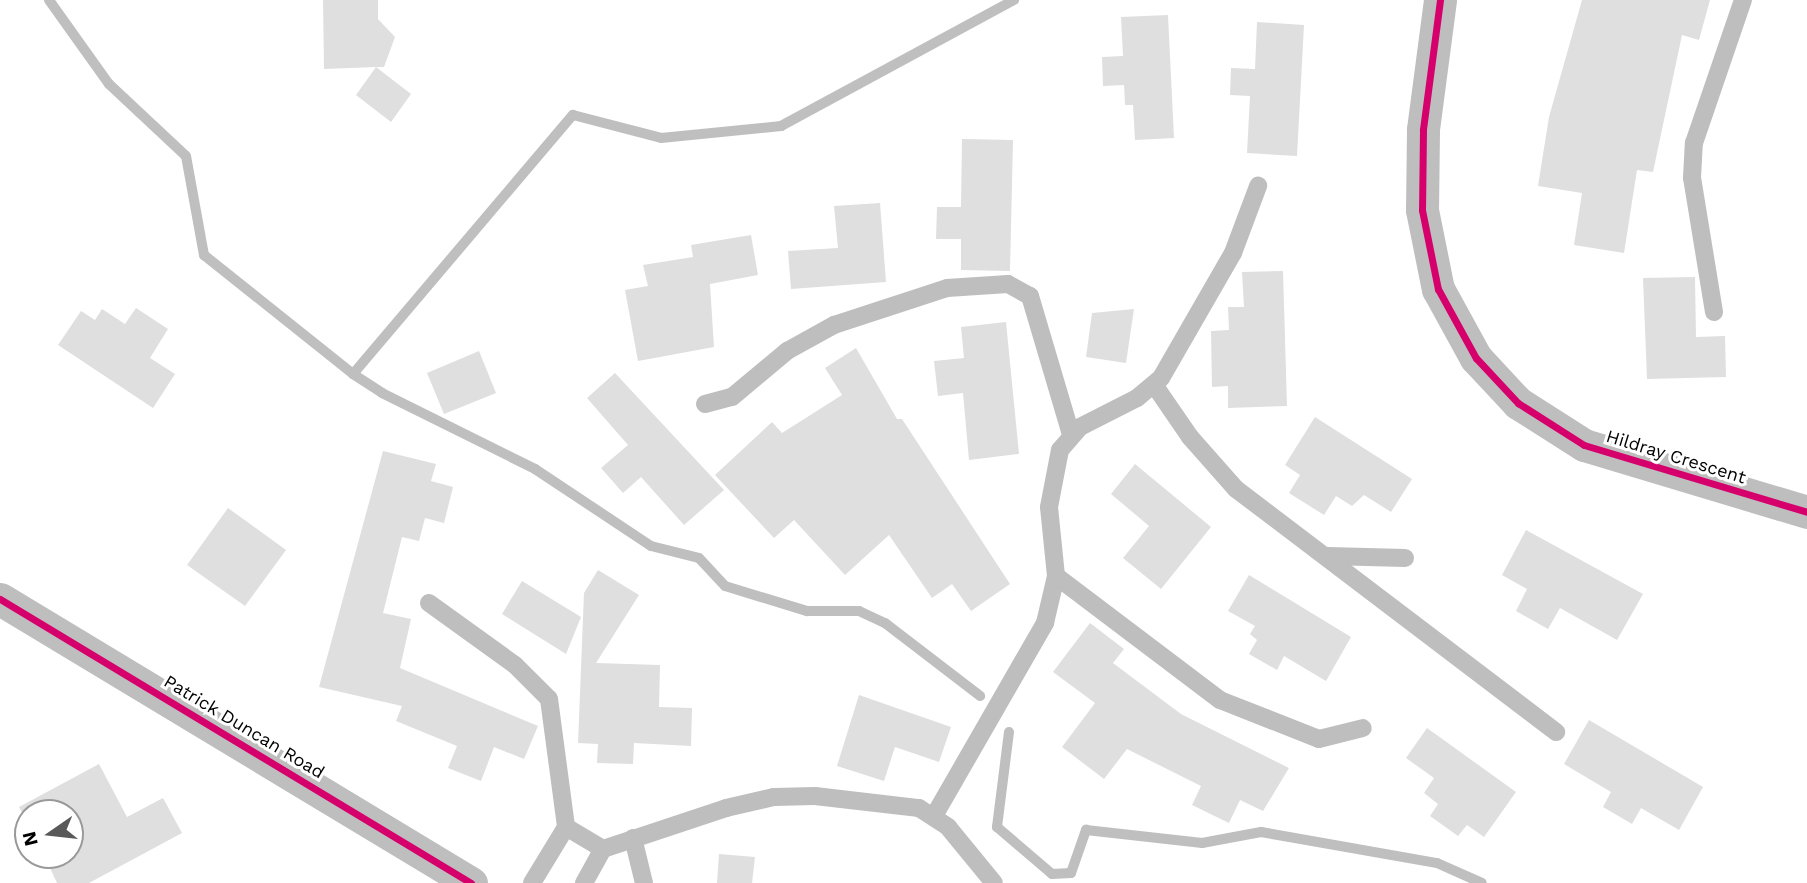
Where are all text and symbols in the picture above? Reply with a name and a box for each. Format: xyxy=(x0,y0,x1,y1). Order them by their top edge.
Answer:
street label: Hildray Crescent xyxy=(1603,425,1749,489)
street label: Patrick Duncan Road xyxy=(160,670,328,784)
north arrow xyxy=(14,799,84,869)
text: N xyxy=(17,829,43,848)

